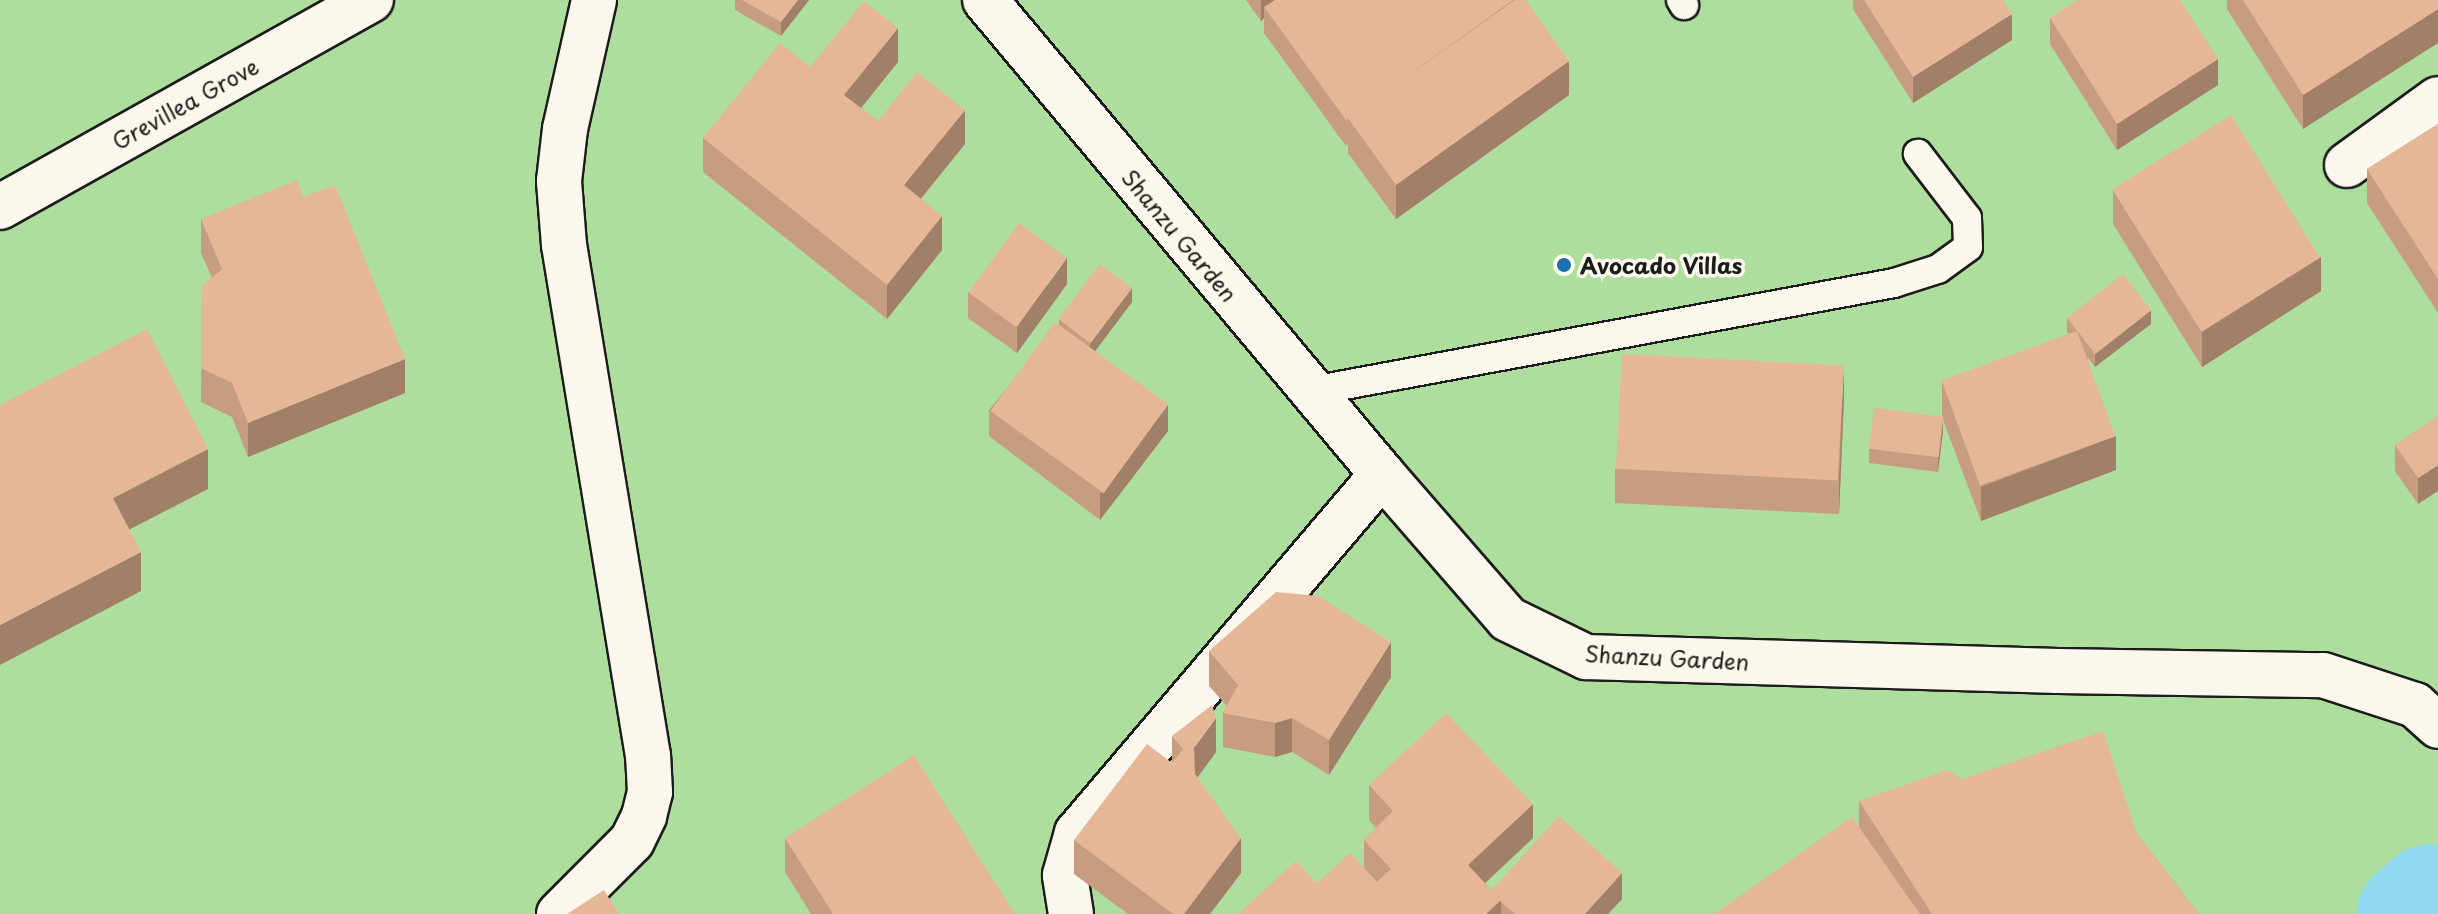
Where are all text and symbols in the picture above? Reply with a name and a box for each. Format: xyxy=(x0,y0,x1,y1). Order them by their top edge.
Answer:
street label: Grevillea Grove xyxy=(106,51,264,155)
street label: Shanzu Garden xyxy=(1118,164,1242,306)
place label: Avocado Villas xyxy=(1580,252,1742,278)
marker: Avocado Villas xyxy=(1555,256,1573,274)
street label: Shanzu Garden xyxy=(1585,640,1749,674)

